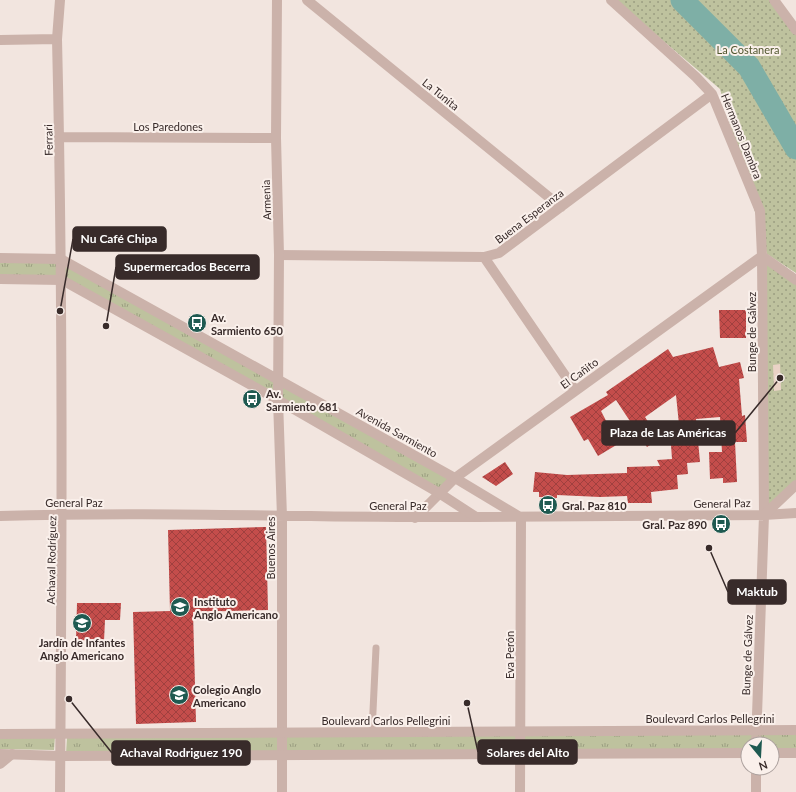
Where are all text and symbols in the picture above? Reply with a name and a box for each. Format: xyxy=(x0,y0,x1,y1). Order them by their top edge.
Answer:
park label: La Costanera xyxy=(717,43,779,56)
street label: La Tunita xyxy=(420,75,462,113)
street label: Hermanos Dambra xyxy=(719,91,765,181)
street label: Los Paredones xyxy=(133,120,203,133)
street label: Ferrari xyxy=(41,124,55,156)
street label: Armenia xyxy=(259,180,273,220)
street label: Buena Esperanza xyxy=(492,186,566,246)
callout: Nu Café Chipa xyxy=(73,227,166,251)
text: Nu Café Chipa xyxy=(81,231,157,246)
callout: Supermercados Becerra xyxy=(116,255,259,279)
text: Supermercados Becerra xyxy=(124,259,250,274)
street label: Bunge de Gálvez xyxy=(745,292,758,372)
place label: Av. Sarmiento 650 xyxy=(210,311,283,337)
bus stop icon: Av. Sarmiento 650 xyxy=(186,312,208,334)
street label: El Cañito xyxy=(558,355,600,391)
place label: Av. Sarmiento 681 xyxy=(265,387,338,413)
bus stop icon: Av. Sarmiento 681 xyxy=(241,388,263,410)
street label: Avenida Sarmiento xyxy=(354,404,440,460)
callout: Plaza de Las Américas xyxy=(602,421,735,445)
text: Plaza de Las Américas xyxy=(610,425,726,440)
bus stop icon: Gral. Paz 810 xyxy=(537,494,559,516)
street label: General Paz xyxy=(45,496,103,509)
street label: General Paz xyxy=(693,496,751,510)
street label: General Paz xyxy=(369,499,427,512)
place label: Gral. Paz 810 xyxy=(562,499,627,512)
bus stop icon: Gral. Paz 890 xyxy=(710,513,732,535)
street label: Achaval Rodríguez xyxy=(44,516,58,604)
street label: Buenos Aires xyxy=(264,516,277,579)
place label: Gral. Paz 890 xyxy=(642,518,708,531)
callout: Maktub xyxy=(728,580,786,604)
text: Maktub xyxy=(736,584,778,599)
place label: Instituto Anglo Americano xyxy=(193,595,278,621)
school or university icon: Instituto Anglo Americano xyxy=(169,596,191,618)
school or university icon: Jardín de Infantes Anglo Americano xyxy=(71,612,93,634)
street label: Bunge de Gálvez xyxy=(739,614,755,696)
street label: Eva Perón xyxy=(503,631,516,679)
place label: Jardín de Infantes Anglo Americano xyxy=(39,636,125,662)
place label: Colegio Anglo Americano xyxy=(192,683,261,709)
school or university icon: Colegio Anglo Americano xyxy=(168,684,190,706)
street label: Boulevard Carlos Pellegrini xyxy=(646,712,775,725)
street label: Boulevard Carlos Pellegrini xyxy=(322,714,451,727)
north arrow xyxy=(740,736,780,776)
callout: Solares del Alto xyxy=(478,740,577,764)
callout: Achaval Rodriguez 190 xyxy=(112,741,250,765)
text: Achaval Rodriguez 190 xyxy=(119,745,242,760)
text: Solares del Alto xyxy=(487,745,569,760)
text: N xyxy=(757,758,769,773)

